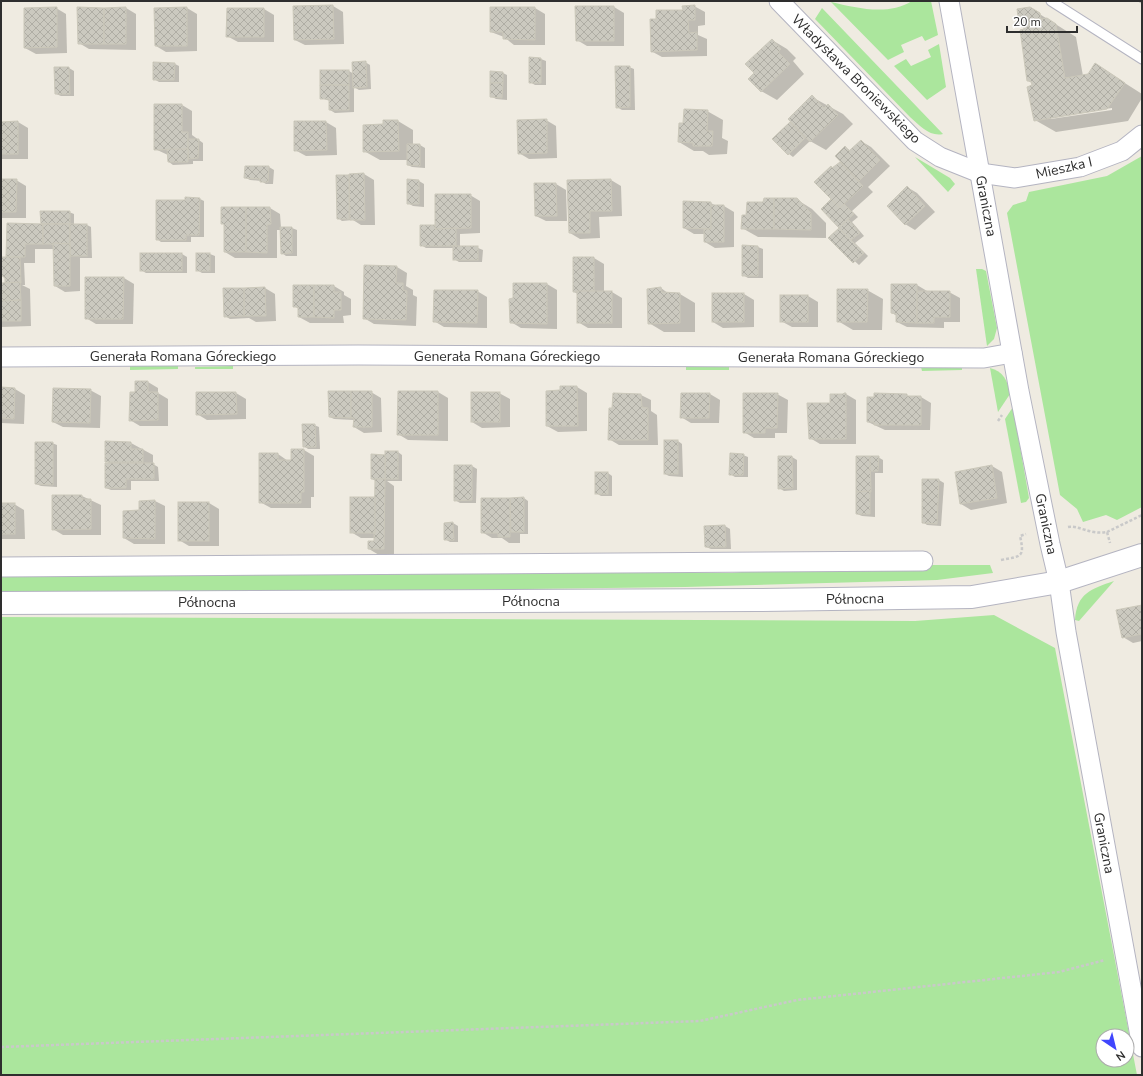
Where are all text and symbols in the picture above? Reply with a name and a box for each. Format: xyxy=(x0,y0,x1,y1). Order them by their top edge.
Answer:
scale bar xyxy=(1007,8,1077,34)
street label: Władysława Broniewskiego xyxy=(787,10,925,148)
text: 20 m xyxy=(1013,14,1041,30)
street label: Mieszka I xyxy=(1034,152,1094,184)
street label: Graniczna xyxy=(971,174,1001,238)
street label: Generała Romana Góreckiego xyxy=(90,347,276,366)
street label: Generała Romana Góreckiego xyxy=(414,347,600,366)
street label: Generała Romana Góreckiego xyxy=(738,348,924,367)
street label: Graniczna xyxy=(1030,492,1062,556)
street label: Północna xyxy=(826,589,884,609)
street label: Północna xyxy=(502,592,560,611)
street label: Północna xyxy=(178,593,236,612)
street label: Graniczna xyxy=(1089,811,1119,875)
north arrow xyxy=(1095,1028,1135,1068)
text: N xyxy=(1113,1047,1128,1064)

